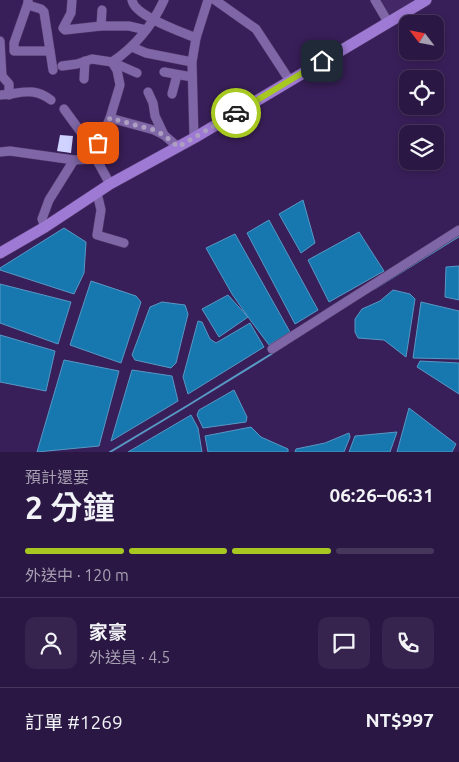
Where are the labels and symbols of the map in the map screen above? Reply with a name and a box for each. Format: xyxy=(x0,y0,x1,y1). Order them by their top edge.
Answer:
north arrow xyxy=(399,15,444,60)
pin xyxy=(301,40,343,82)
courier xyxy=(211,88,261,138)
pin xyxy=(77,122,119,164)

